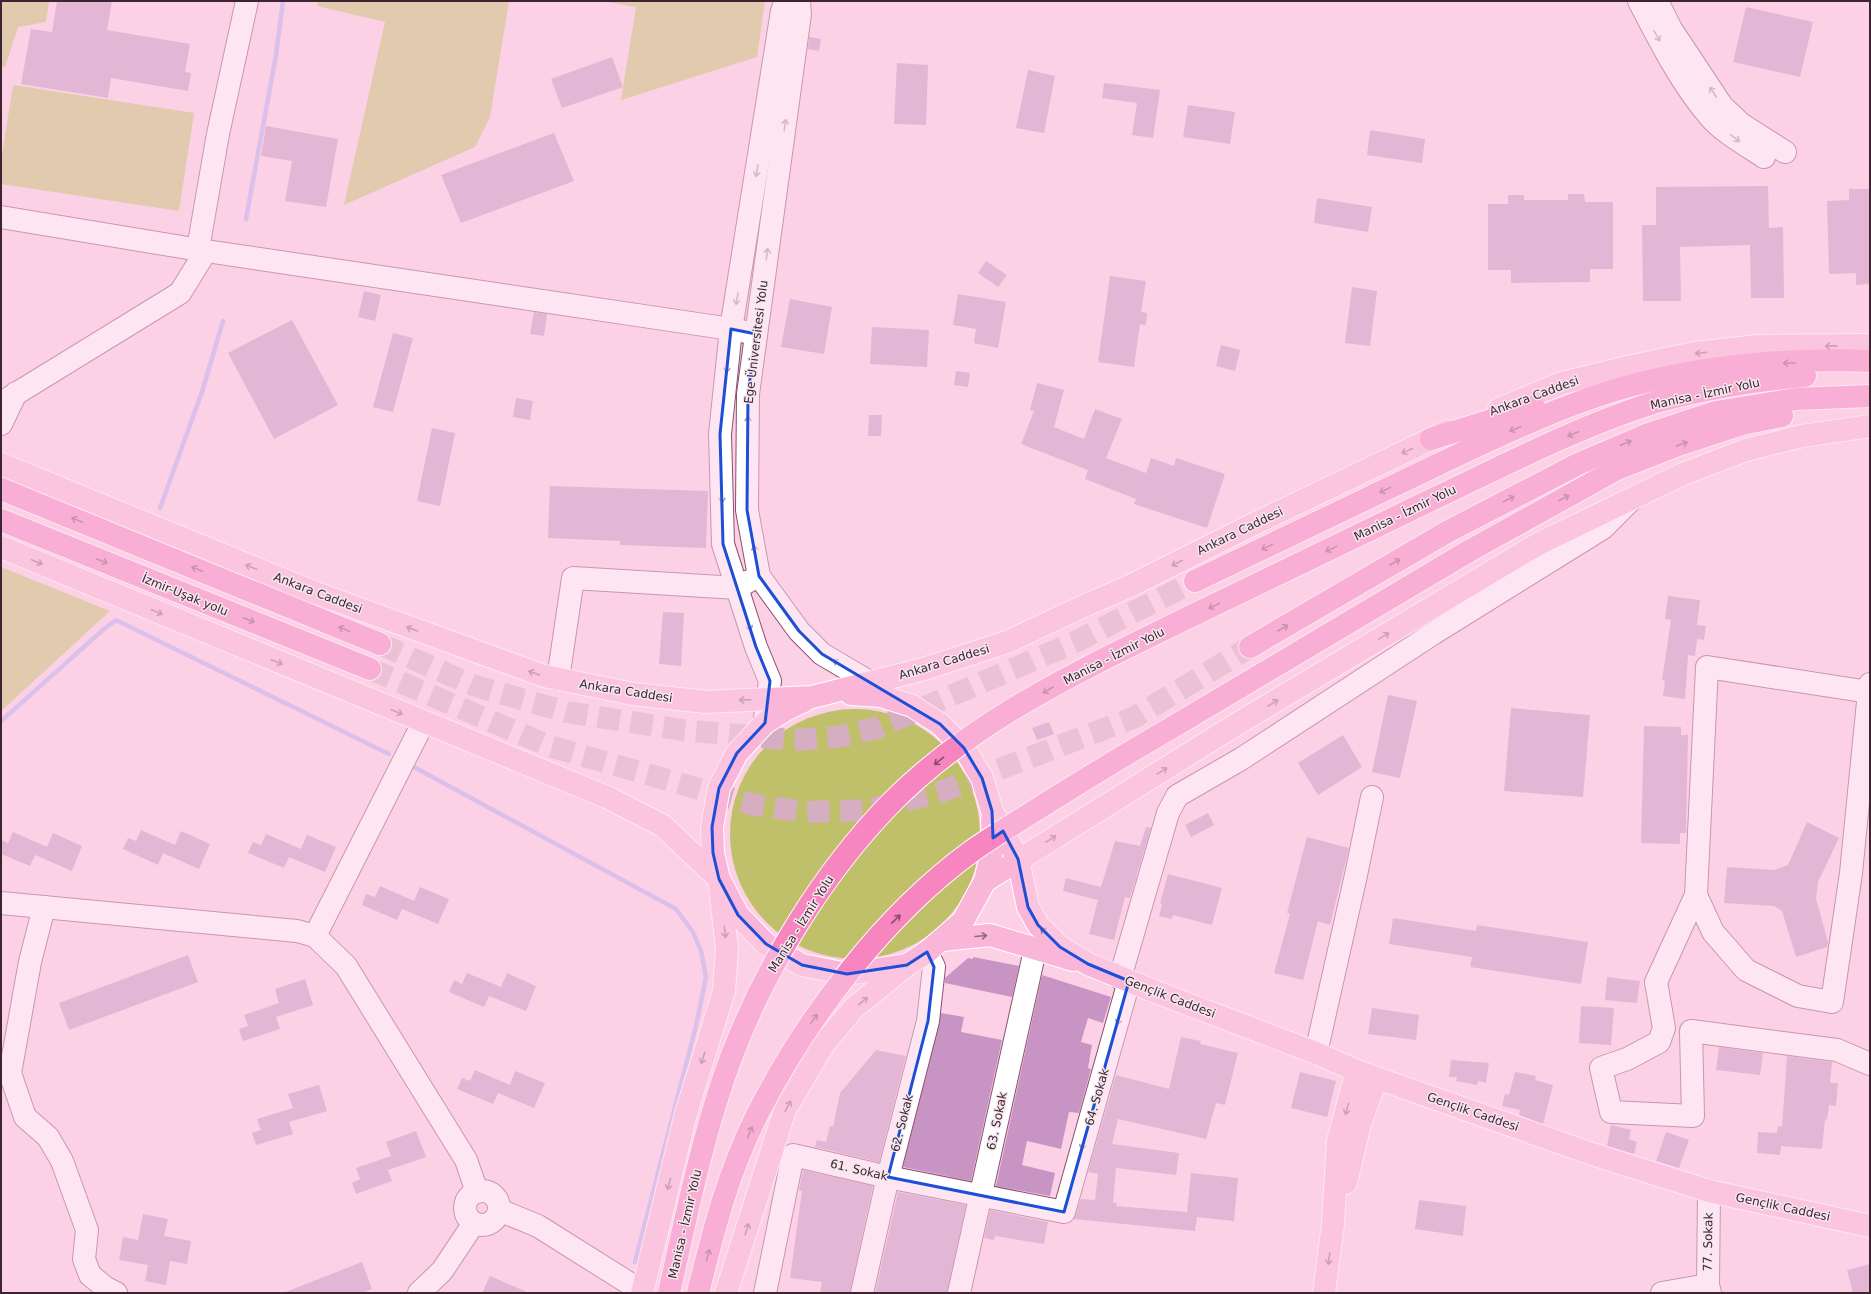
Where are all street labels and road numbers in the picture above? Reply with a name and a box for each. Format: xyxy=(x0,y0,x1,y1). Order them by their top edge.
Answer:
street label: Ege Üniversitesi Yolu xyxy=(739,279,771,405)
street label: Ankara Caddesi xyxy=(1487,373,1581,419)
street label: Manisa - İzmir Yolu xyxy=(1649,375,1761,412)
street label: Manisa - İzmir Yolu xyxy=(1351,481,1458,544)
street label: Ankara Caddesi xyxy=(1195,504,1285,558)
street label: İzmir-Uşak yolu xyxy=(140,570,231,619)
street label: Ankara Caddesi xyxy=(272,570,364,616)
street label: Manisa - İzmir Yolu xyxy=(1061,623,1167,688)
street label: Ankara Caddesi xyxy=(897,642,991,682)
street label: Ankara Caddesi xyxy=(579,677,673,705)
street label: Manisa - İzmir Yolu xyxy=(765,872,837,975)
street label: Gençlik Caddesi xyxy=(1123,973,1217,1021)
street label: 64. Sokak xyxy=(1082,1067,1112,1127)
street label: Gençlik Caddesi xyxy=(1425,1090,1521,1134)
street label: 63. Sokak xyxy=(984,1091,1010,1151)
street label: 62. Sokak xyxy=(888,1093,916,1153)
street label: 61. Sokak xyxy=(829,1157,889,1183)
street label: Manisa - İzmir Yolu xyxy=(665,1168,704,1280)
street label: Gençlik Caddesi xyxy=(1734,1190,1832,1224)
street label: 77. Sokak xyxy=(1700,1212,1716,1272)

